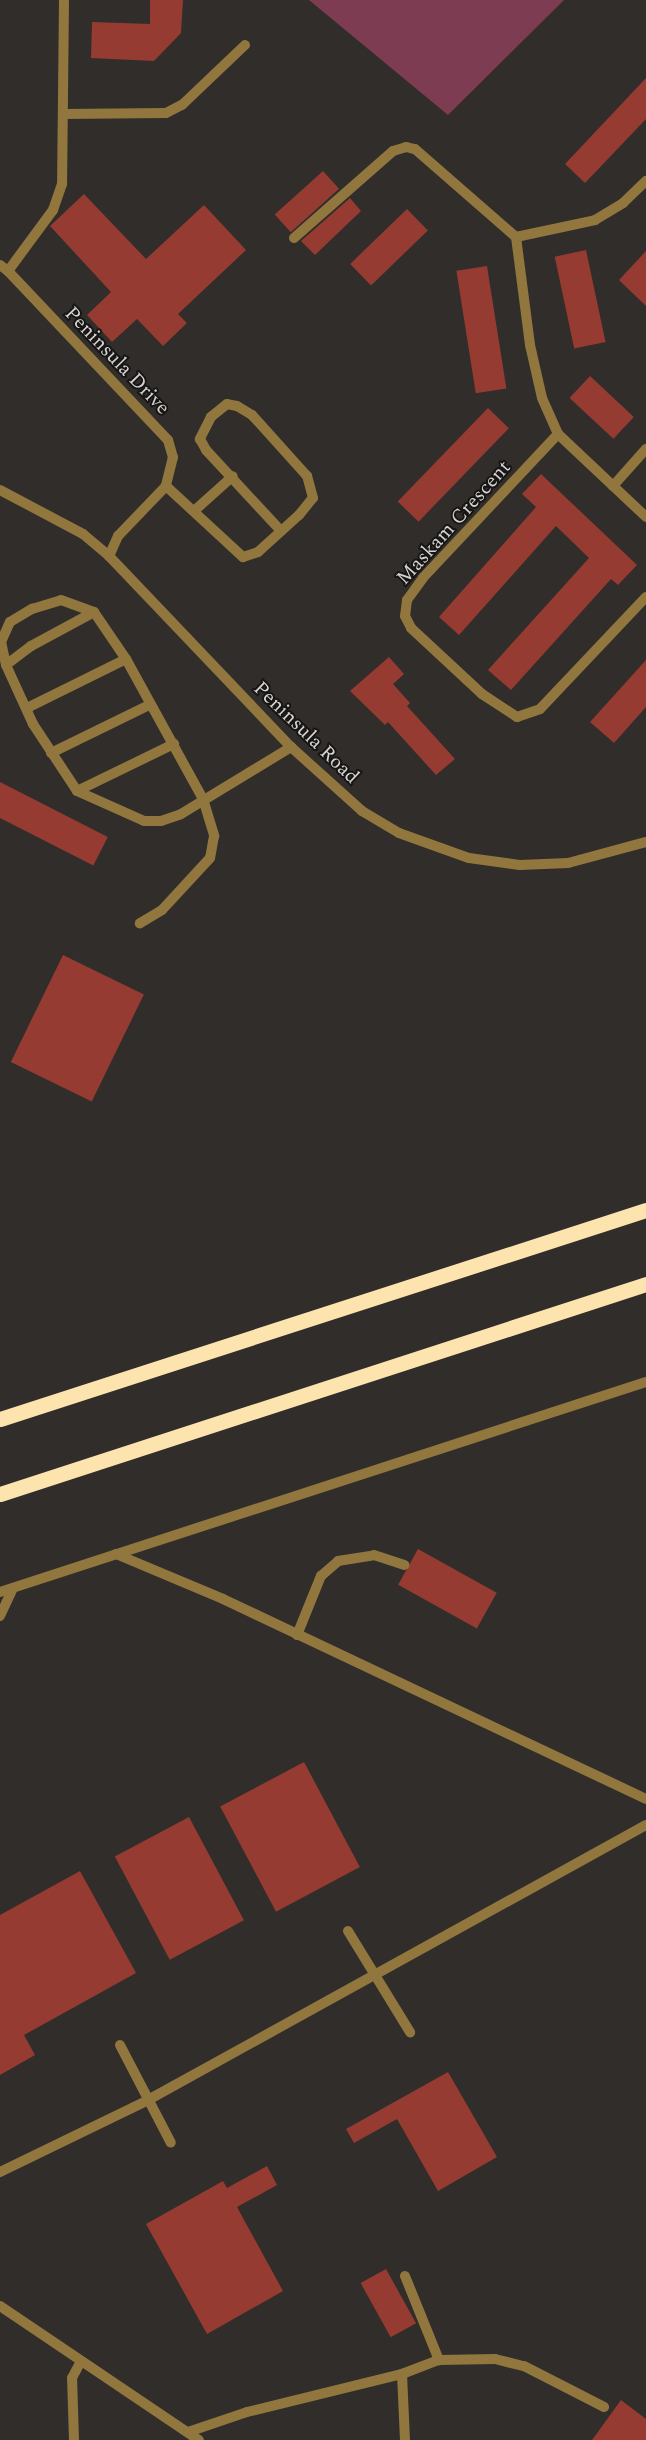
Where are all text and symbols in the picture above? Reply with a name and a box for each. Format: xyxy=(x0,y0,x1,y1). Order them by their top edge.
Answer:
street label: Peninsula Drive xyxy=(59,302,175,420)
street label: Maskam Crescent xyxy=(392,456,516,590)
street label: Peninsula Road xyxy=(248,677,364,789)

